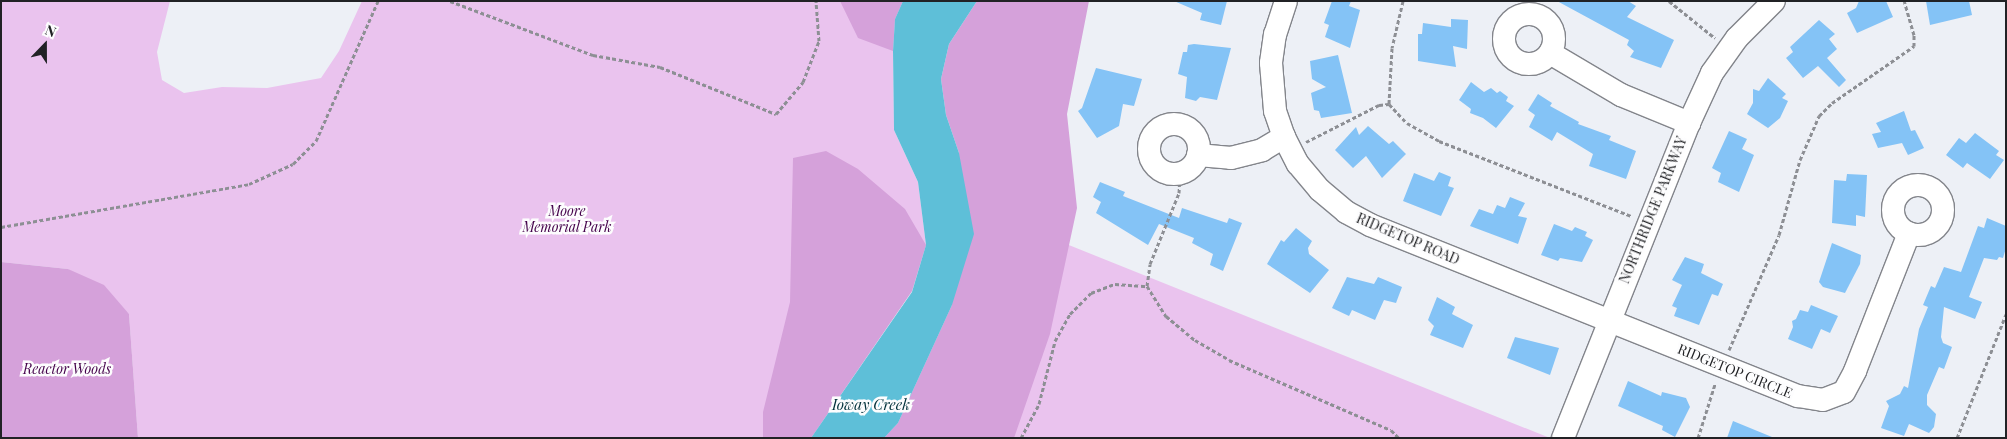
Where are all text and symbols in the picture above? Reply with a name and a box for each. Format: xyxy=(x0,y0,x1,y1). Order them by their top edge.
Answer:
north arrow xyxy=(20,20,70,70)
text: N xyxy=(43,20,59,41)
street label: NORTHRIDGE PARKWAY xyxy=(1616,134,1690,286)
park label: Moore Memorial Park xyxy=(522,203,612,236)
street label: RIDGETOP ROAD xyxy=(1354,210,1462,268)
street label: RIDGETOP CIRCLE xyxy=(1675,340,1795,402)
park label: Reactor Woods xyxy=(23,361,111,377)
water label: Ioway Creek xyxy=(832,396,910,414)

